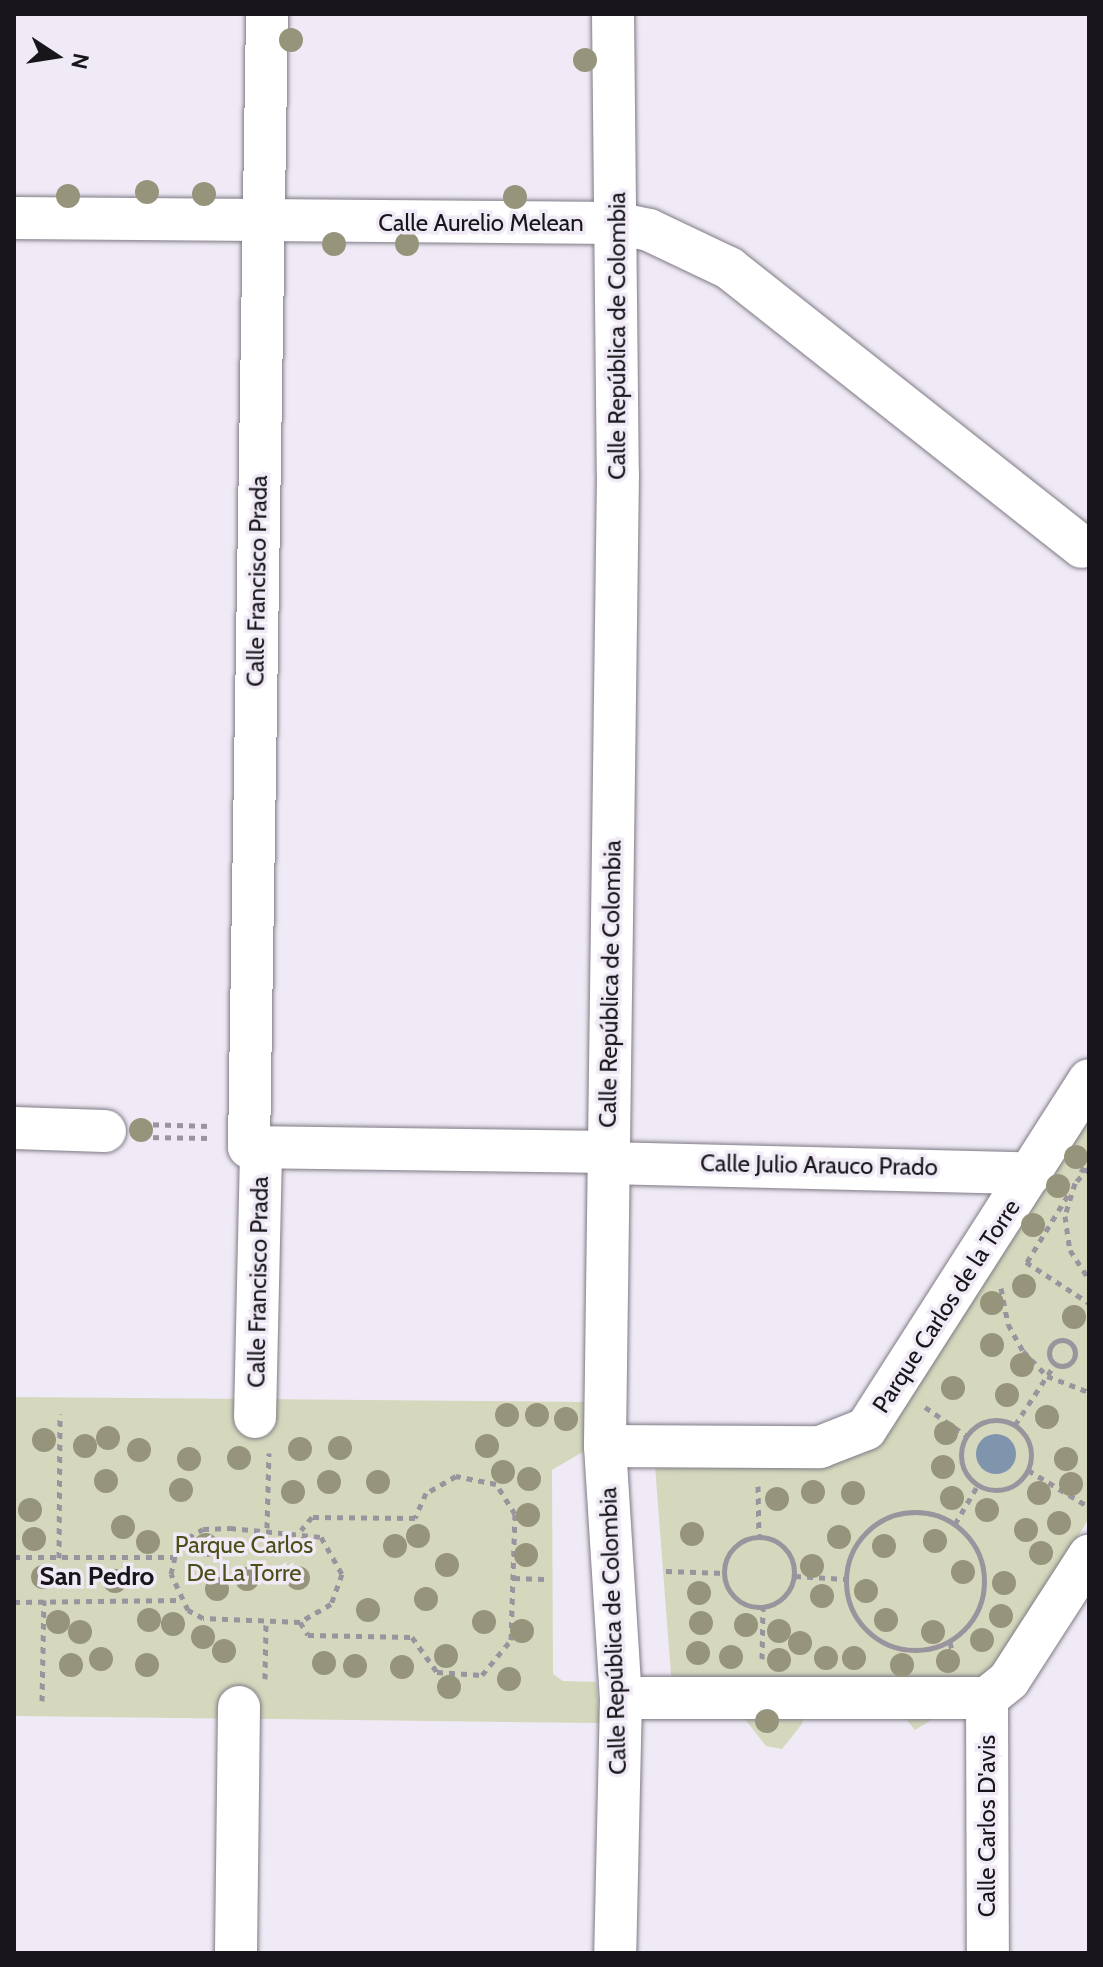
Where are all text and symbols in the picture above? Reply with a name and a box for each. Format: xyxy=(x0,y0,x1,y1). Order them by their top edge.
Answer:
north arrow xyxy=(16,16,96,96)
text: N xyxy=(65,51,95,72)
street label: Calle República de Colombia xyxy=(603,192,631,480)
street label: Calle Aurelio Melean xyxy=(378,209,584,237)
street label: Calle Francisco Prada xyxy=(241,475,273,687)
street label: Calle República de Colombia xyxy=(593,840,627,1128)
street label: Calle Julio Arauco Prado xyxy=(700,1149,938,1181)
street label: Calle Francisco Prada xyxy=(242,1176,274,1388)
street label: Parque Carlos de la Torre xyxy=(866,1194,1026,1418)
street label: Calle República de Colombia xyxy=(594,1487,632,1775)
park label: Parque Carlos De La Torre xyxy=(175,1531,313,1587)
district label: San Pedro xyxy=(40,1561,154,1593)
street label: Calle Carlos D'avis xyxy=(973,1735,1001,1917)

